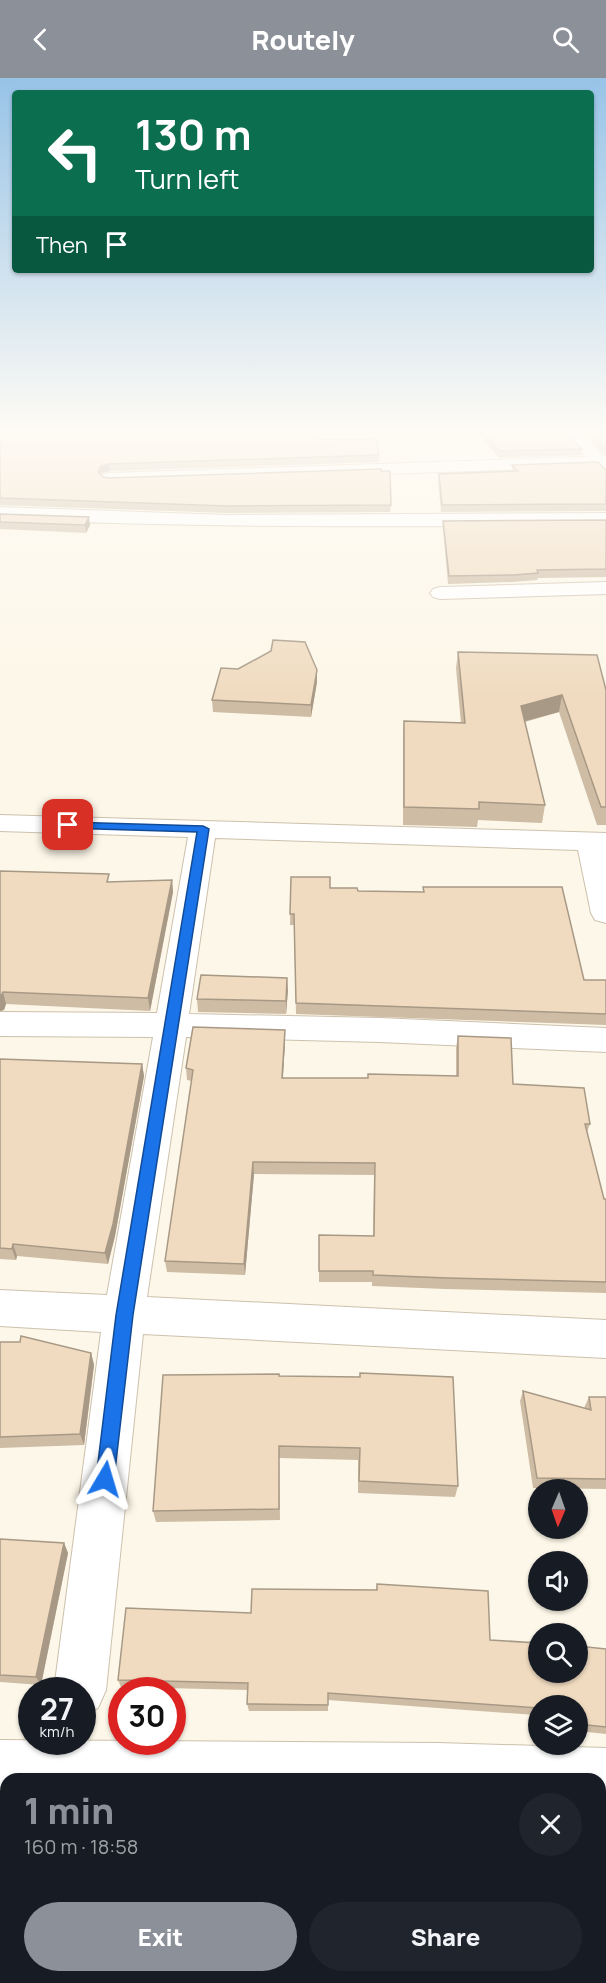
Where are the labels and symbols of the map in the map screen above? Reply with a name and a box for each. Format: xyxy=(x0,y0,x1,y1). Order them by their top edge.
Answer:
pin xyxy=(42,799,93,850)
position arrow xyxy=(73,1447,137,1511)
north arrow xyxy=(528,1479,588,1539)
speed limit sign: 30 xyxy=(108,1677,186,1755)

